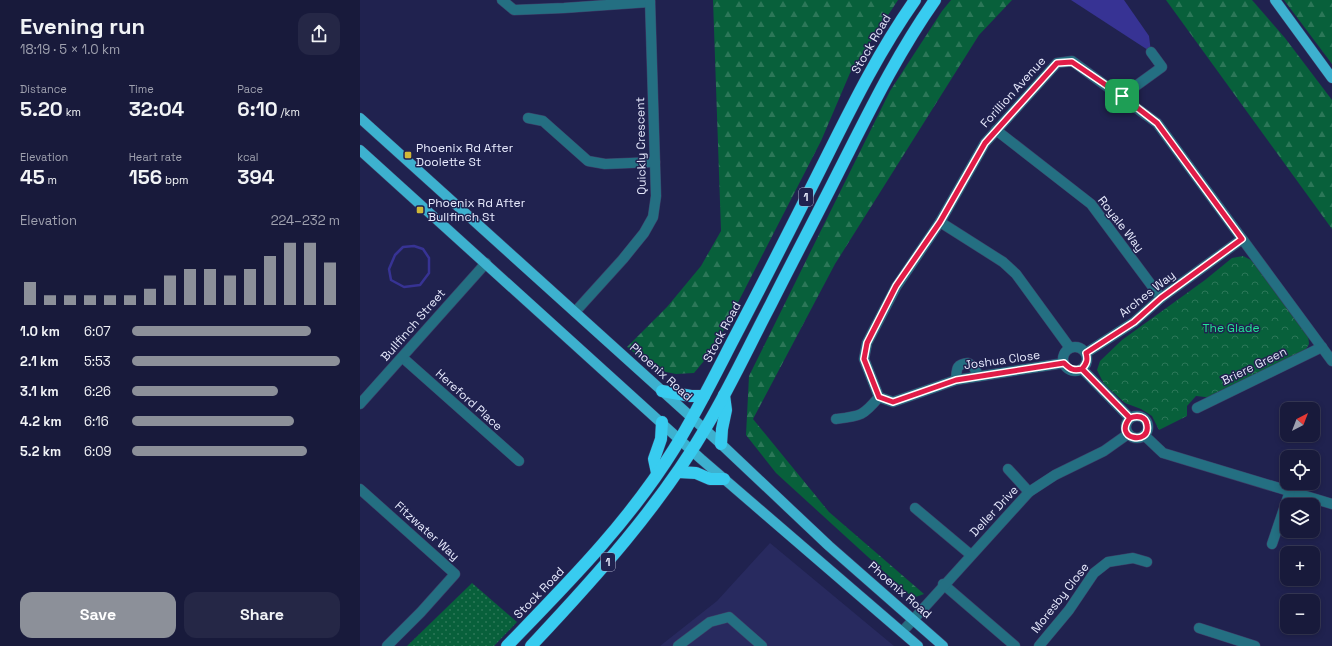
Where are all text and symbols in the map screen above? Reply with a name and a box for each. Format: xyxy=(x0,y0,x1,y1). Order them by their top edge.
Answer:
street label: Stock Road xyxy=(848,11,894,77)
text: Evening run xyxy=(20,12,145,40)
button: share xyxy=(298,13,340,55)
text: 18:19 · 5 × 1.0 km xyxy=(20,41,120,58)
street label: Forillion Avenue xyxy=(977,53,1049,131)
pin xyxy=(1105,79,1139,113)
text: Distance xyxy=(20,82,67,96)
text: Time xyxy=(129,82,154,96)
text: Pace xyxy=(237,82,263,96)
icon: arrive xyxy=(1111,85,1133,107)
text: 5.20 xyxy=(20,96,63,122)
text: 32:04 xyxy=(129,96,184,122)
text: 6:10 xyxy=(237,96,278,122)
street label: Quickly Crescent xyxy=(632,97,650,195)
text: km xyxy=(63,105,81,119)
text: /km xyxy=(278,105,300,119)
place label: Phoenix Rd After Doolette St xyxy=(416,140,514,170)
text: Elevation xyxy=(20,150,68,164)
text: Heart rate xyxy=(129,150,182,164)
text: kcal xyxy=(237,150,259,164)
marker: Phoenix Rd After Doolette St xyxy=(403,150,413,160)
text: 45 xyxy=(20,164,45,190)
text: 156 xyxy=(129,164,162,190)
text: 394 xyxy=(237,164,275,190)
text: m xyxy=(45,173,57,187)
text: bpm xyxy=(162,173,189,187)
road number: 1 xyxy=(799,188,813,206)
street label: Royale Way xyxy=(1094,193,1148,255)
place label: Phoenix Rd After Bullfinch St xyxy=(428,195,526,225)
marker: Phoenix Rd After Bullfinch St xyxy=(415,205,425,215)
text: Elevation xyxy=(20,212,77,229)
text: 224–232 m xyxy=(271,212,340,229)
street label: Arches Way xyxy=(1116,267,1178,321)
street label: Bullfinch Street xyxy=(377,286,449,364)
street label: Stock Road xyxy=(699,299,745,365)
park label: The Glade xyxy=(1202,320,1260,336)
text: 1.0 km xyxy=(20,323,60,340)
text: 6:07 xyxy=(84,323,111,340)
street label: Phoenix Road xyxy=(626,340,696,404)
street label: Briere Green xyxy=(1219,343,1289,389)
street label: Joshua Close xyxy=(963,347,1041,373)
text: 2.1 km xyxy=(20,353,59,370)
text: 5:53 xyxy=(84,353,111,370)
street label: Hereford Place xyxy=(432,366,506,434)
text: 3.1 km xyxy=(20,383,59,400)
text: 6:26 xyxy=(84,383,111,400)
north arrow xyxy=(1280,402,1320,442)
map controls xyxy=(1280,402,1320,634)
text: 4.2 km xyxy=(20,413,62,430)
text: 6:16 xyxy=(84,413,109,430)
text: 5.2 km xyxy=(20,443,61,460)
text: 6:09 xyxy=(84,443,112,460)
button: locate xyxy=(1280,450,1320,490)
street label: Deller Drive xyxy=(966,482,1022,540)
street label: Fitzwater Way xyxy=(391,498,463,564)
button: layers xyxy=(1280,498,1320,538)
button: + xyxy=(1280,546,1320,586)
road number: 1 xyxy=(601,553,615,571)
street label: Phoenix Road xyxy=(865,558,935,622)
street label: Moresby Close xyxy=(1027,560,1093,636)
street label: Stock Road xyxy=(510,564,568,622)
button: Save xyxy=(20,592,176,638)
button: Share xyxy=(184,592,340,638)
button: − xyxy=(1280,594,1320,634)

